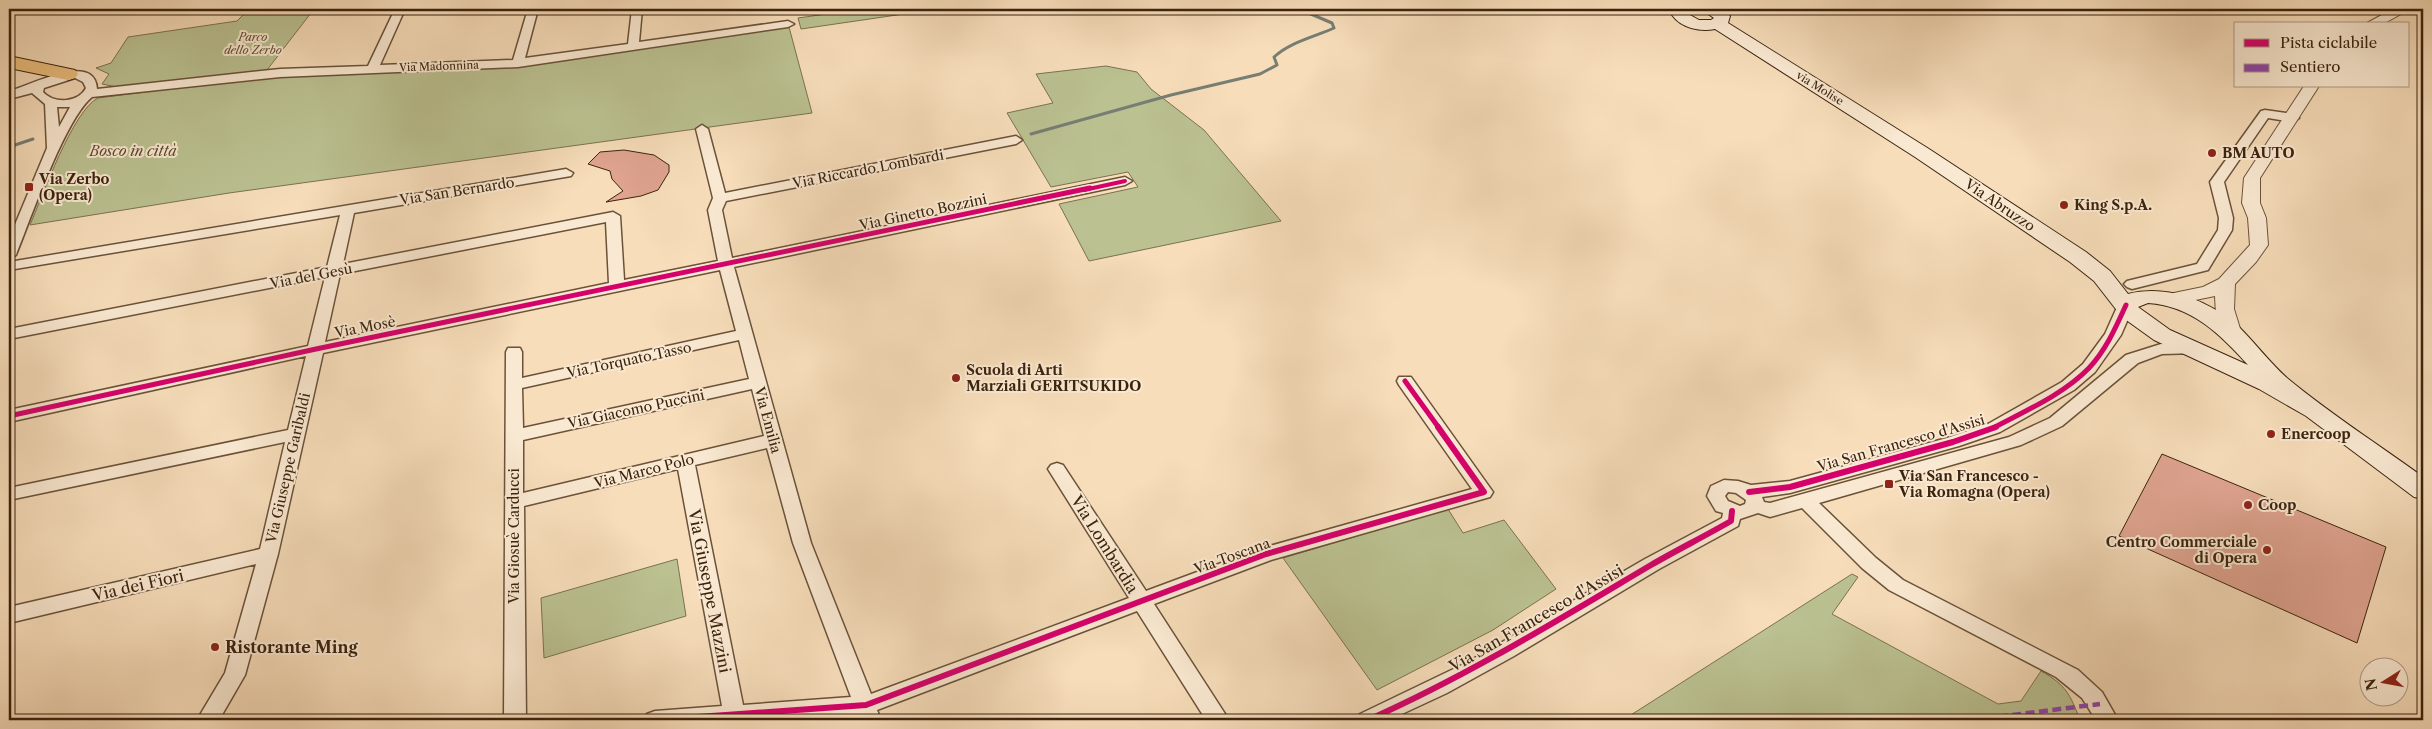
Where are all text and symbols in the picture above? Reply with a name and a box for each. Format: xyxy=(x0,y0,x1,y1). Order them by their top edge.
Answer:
legend xyxy=(2234,22,2410,88)
park label: Parco dello Zerbo xyxy=(224,30,282,57)
text: Pista ciclabile xyxy=(2280,33,2377,52)
text: Sentiero xyxy=(2280,57,2340,76)
street label: Via Madonnina xyxy=(398,58,479,74)
street label: via Molise xyxy=(1793,67,1846,108)
park label: Bosco in città xyxy=(89,142,177,160)
place label: BM AUTO xyxy=(2222,144,2295,162)
street label: Via Riccardo Lombardi xyxy=(790,146,945,193)
marker: BM AUTO xyxy=(2206,147,2218,159)
place label: Via Zerbo (Opera) xyxy=(38,170,110,204)
street label: Via San Bernardo xyxy=(397,173,516,209)
street label: Via Abruzzo xyxy=(1961,174,2039,235)
marker: Via Zerbo (Opera) xyxy=(23,181,35,193)
street label: Via Ginetto Bozzini xyxy=(857,190,988,234)
place label: King S.p.A. xyxy=(2074,196,2152,214)
marker: King S.p.A. xyxy=(2058,199,2070,211)
street label: Via del Gesù xyxy=(267,259,354,293)
street label: Via Mosè xyxy=(332,312,397,342)
street label: Via Torquato Tasso xyxy=(564,338,693,382)
place label: Scuola di Arti Marziali GERITSUKIDO xyxy=(966,361,1141,395)
marker: Scuola di Arti Marziali GERITSUKIDO xyxy=(950,372,962,384)
street label: Via Emilia xyxy=(750,384,786,456)
street label: Via Giacomo Puccini xyxy=(565,386,706,433)
street label: Via Giuseppe Garibaldi xyxy=(262,391,314,546)
street label: Via San Francesco d'Assisi xyxy=(1814,410,1987,476)
place label: Enercoop xyxy=(2281,425,2351,443)
marker: Enercoop xyxy=(2265,428,2277,440)
street label: Via Marco Polo xyxy=(591,450,696,492)
place label: Via San Francesco - Via Romagna (Opera) xyxy=(1898,467,2050,501)
street label: Via Giosuè Carducci xyxy=(505,468,523,605)
marker: Via San Francesco - Via Romagna (Opera) xyxy=(1883,478,1895,490)
street label: Via Lombardia xyxy=(1066,490,1143,597)
place label: Coop xyxy=(2258,496,2296,514)
marker: Coop xyxy=(2242,499,2254,511)
street label: Via Giuseppe Mazzini xyxy=(684,507,736,675)
place label: Centro Commerciale di Opera xyxy=(2106,533,2258,567)
street label: Via Toscana xyxy=(1191,534,1273,578)
marker: Centro Commerciale di Opera xyxy=(2261,544,2273,556)
street label: Via San Francesco d'Assisi xyxy=(1444,560,1627,677)
street label: Via dei Fiori xyxy=(89,565,186,605)
place label: Ristorante Ming xyxy=(225,637,358,657)
marker: Ristorante Ming xyxy=(209,641,221,653)
north arrow xyxy=(2360,656,2410,706)
text: N xyxy=(2361,677,2381,692)

